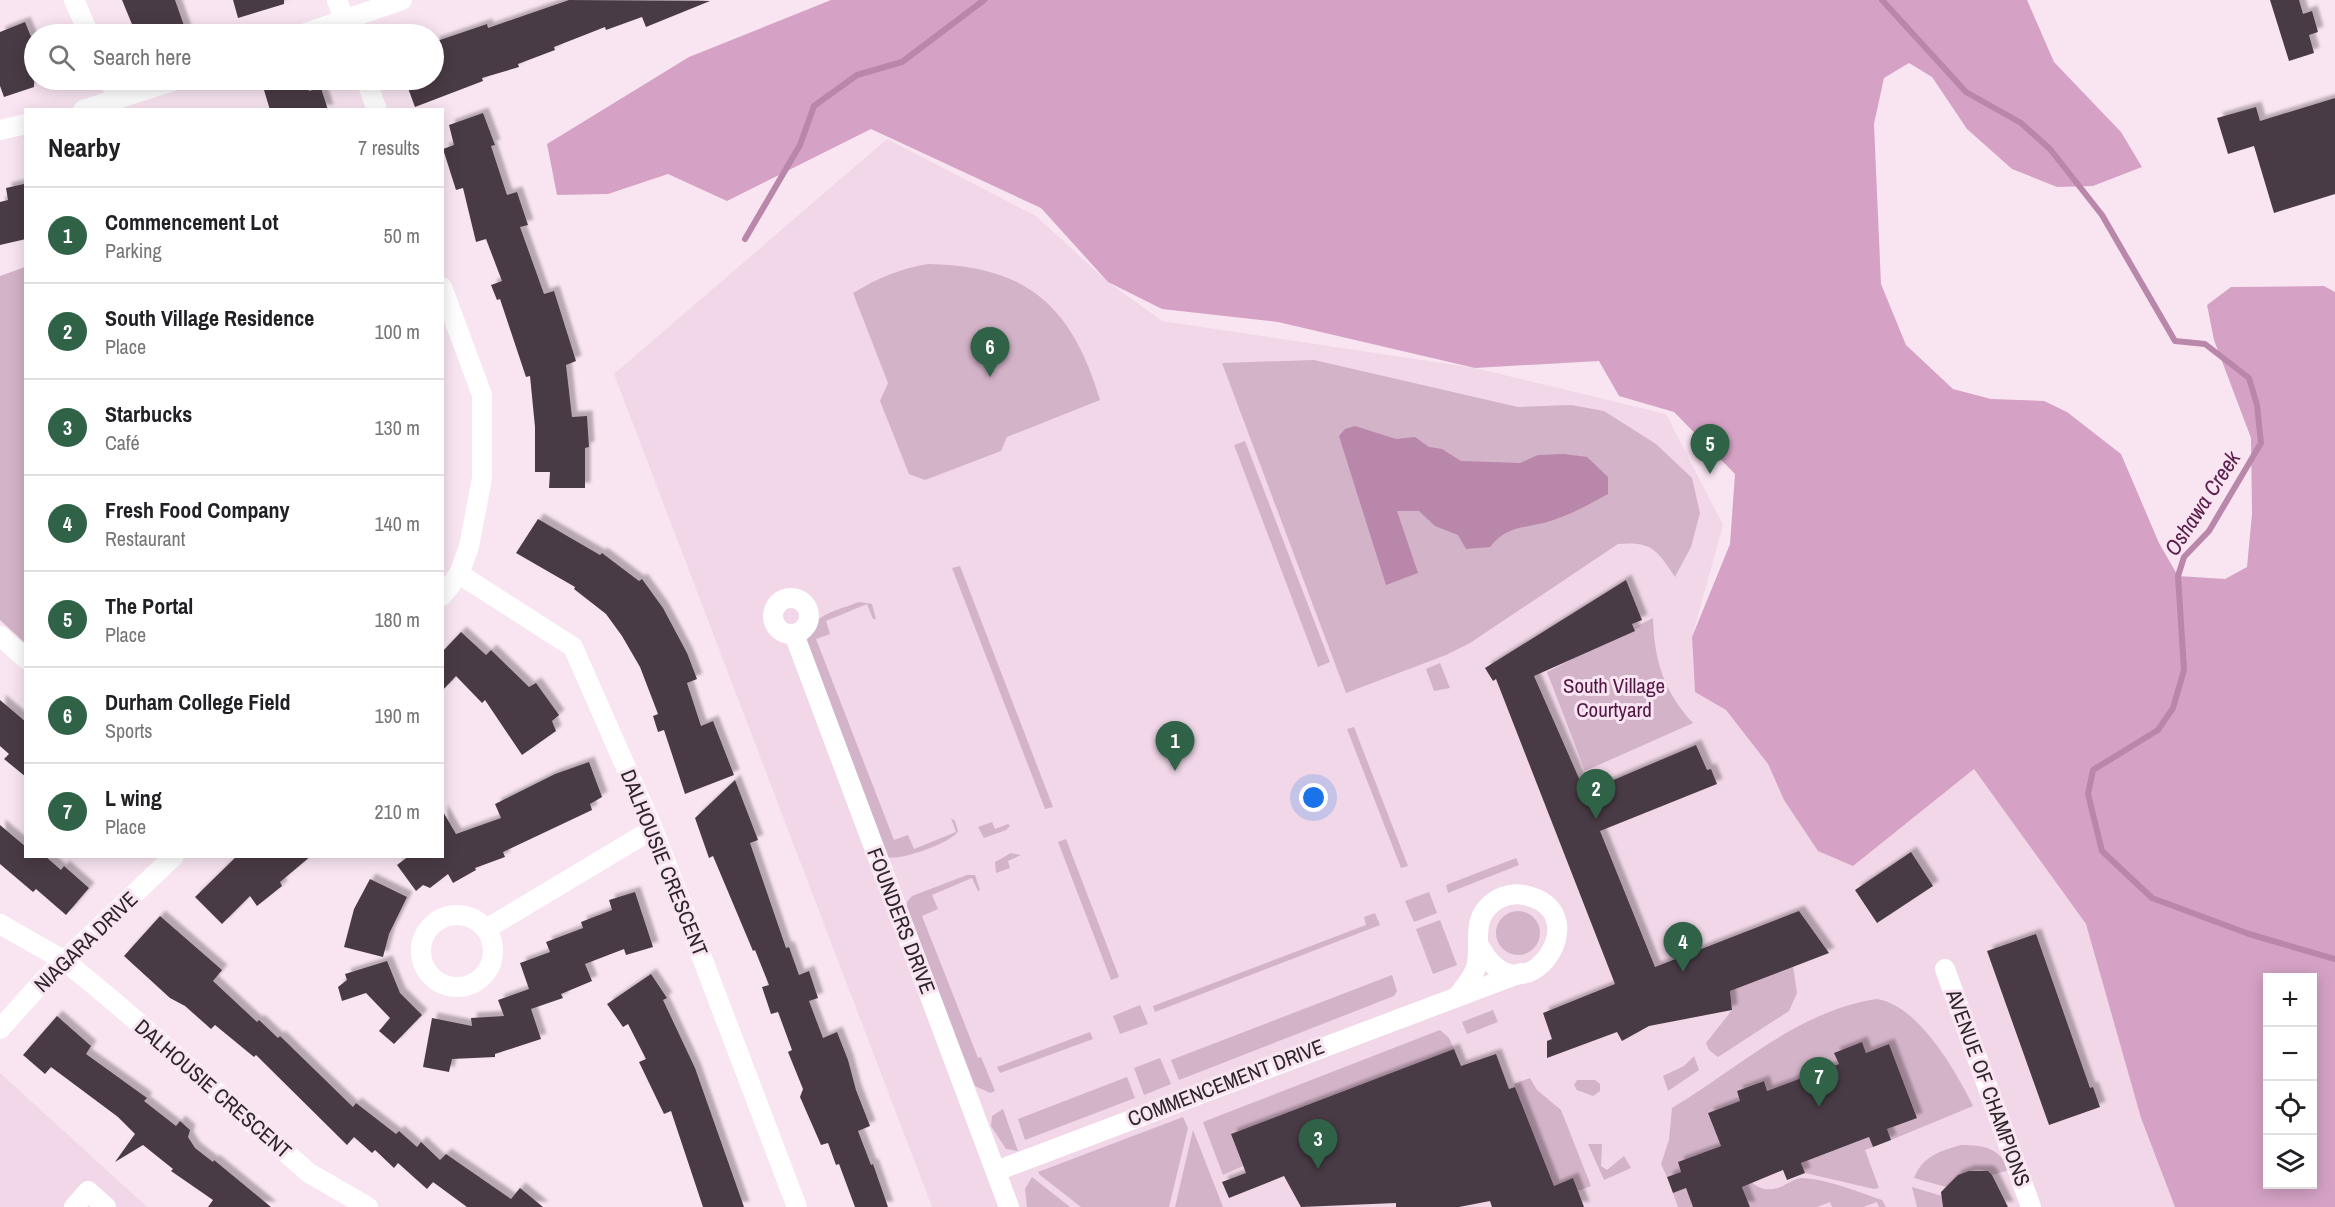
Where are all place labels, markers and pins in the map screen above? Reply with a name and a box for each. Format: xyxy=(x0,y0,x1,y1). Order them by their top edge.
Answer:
pin: 6 xyxy=(970,328,1010,377)
pin: 5 xyxy=(1690,424,1730,474)
pin: 1 xyxy=(1156,722,1194,771)
pin: 2 xyxy=(1576,770,1616,819)
pin: 4 xyxy=(1664,922,1702,972)
pin: 7 xyxy=(1800,1058,1838,1107)
pin: 3 xyxy=(1298,1120,1338,1169)

